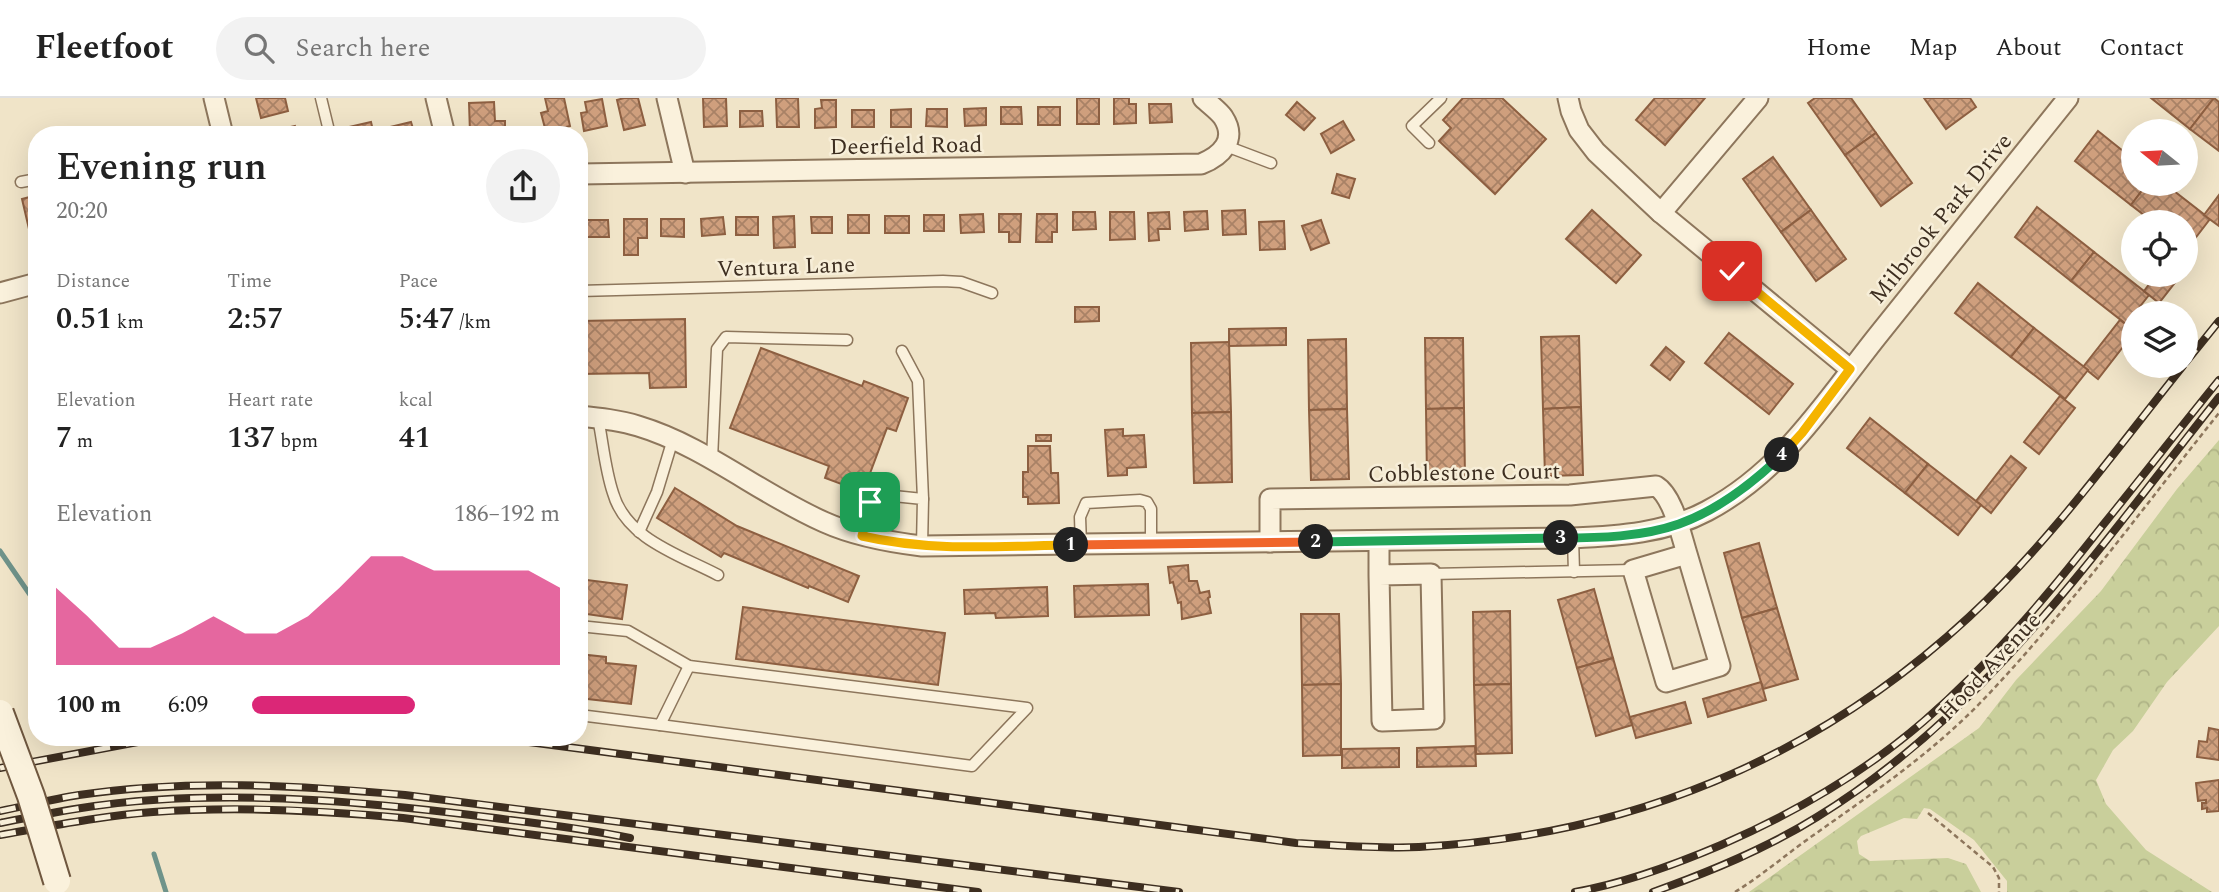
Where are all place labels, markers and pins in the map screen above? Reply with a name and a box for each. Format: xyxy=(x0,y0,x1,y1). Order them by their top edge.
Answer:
pin xyxy=(1702,241,1762,301)
pin: 4 xyxy=(1764,438,1800,472)
pin xyxy=(840,472,900,532)
pin: 3 xyxy=(1544,520,1578,556)
pin: 2 xyxy=(1298,524,1334,560)
pin: 1 xyxy=(1054,528,1088,562)

